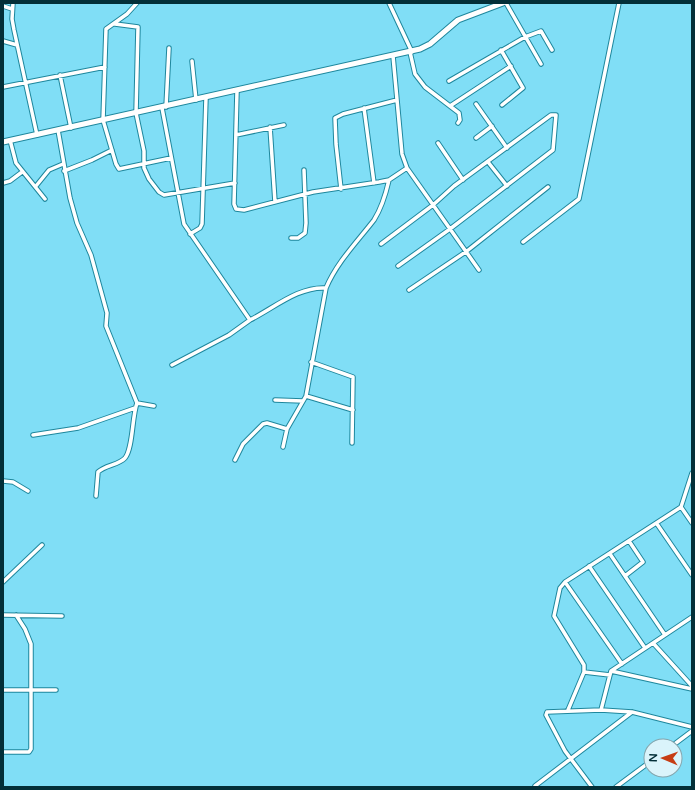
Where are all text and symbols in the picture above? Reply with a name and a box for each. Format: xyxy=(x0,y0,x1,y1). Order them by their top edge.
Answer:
north arrow xyxy=(643,738,683,778)
text: N xyxy=(647,753,660,762)

